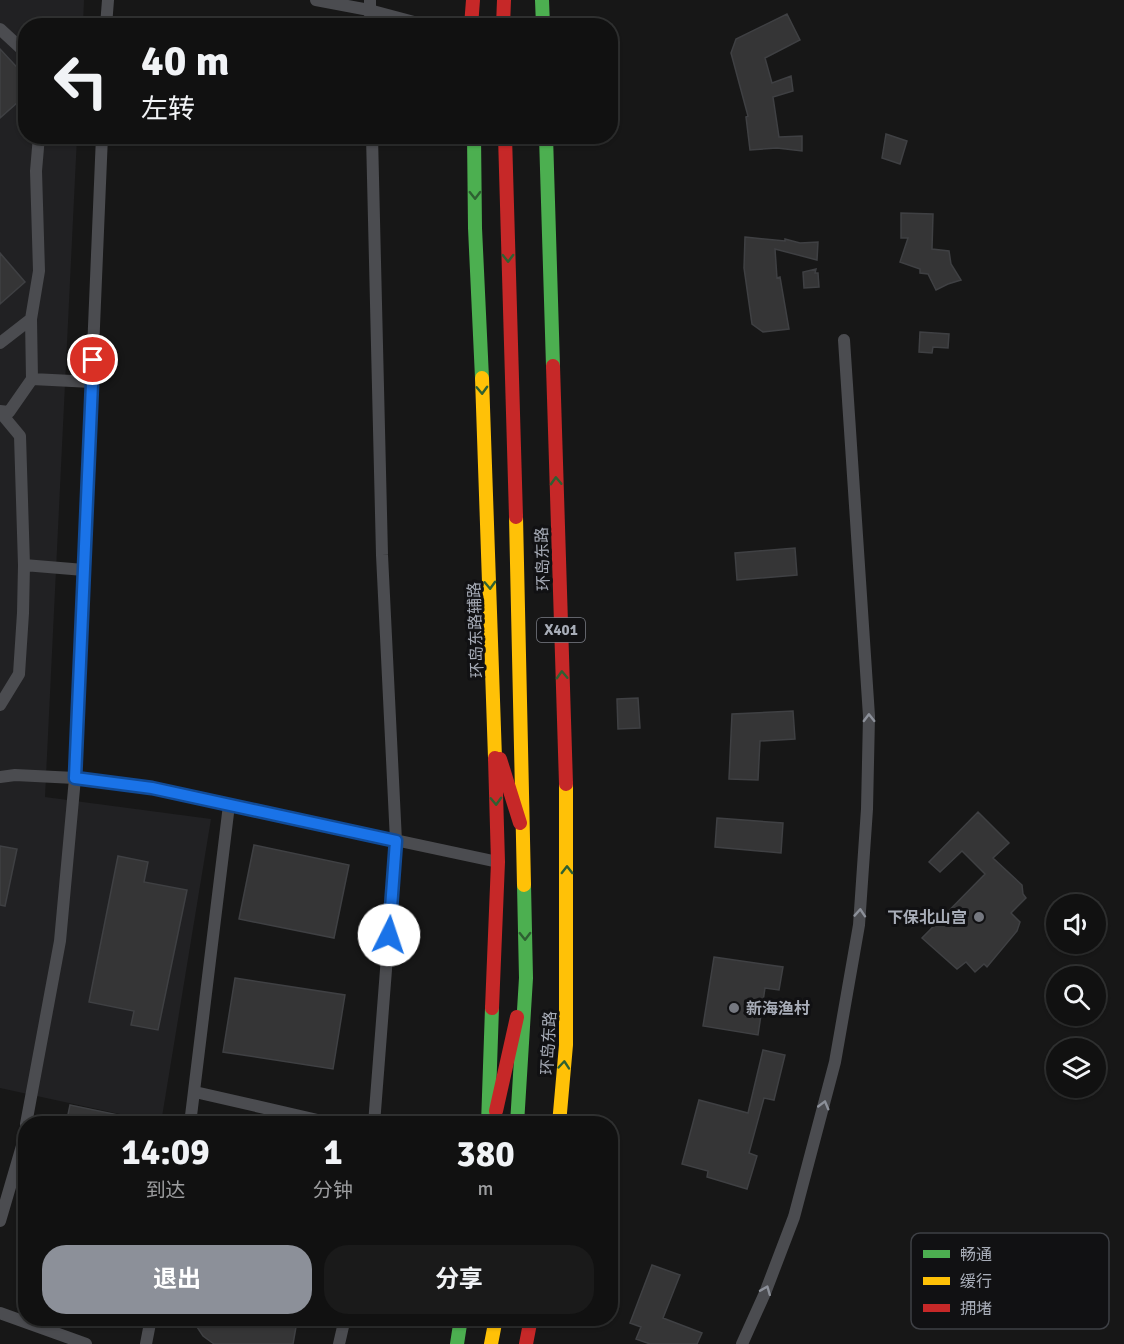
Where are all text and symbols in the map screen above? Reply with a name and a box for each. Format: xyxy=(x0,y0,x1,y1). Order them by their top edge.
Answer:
text: 40 m xyxy=(141,36,230,87)
icon: left xyxy=(42,42,120,120)
text: 左转 xyxy=(141,93,195,126)
one-way arrow xyxy=(469,190,481,199)
one-way arrow xyxy=(502,253,514,262)
pin xyxy=(67,334,118,385)
icon: arrive xyxy=(76,343,109,376)
one-way arrow xyxy=(476,385,489,394)
one-way arrow xyxy=(550,476,562,485)
street label: 环岛东路 xyxy=(532,527,554,591)
one-way arrow xyxy=(483,580,496,589)
street label: 环岛东路辅路 xyxy=(464,582,488,678)
road number: X401 xyxy=(537,618,585,642)
one-way arrow xyxy=(556,671,568,680)
one-way arrow xyxy=(863,714,875,723)
one-way arrow xyxy=(490,796,502,805)
one-way arrow xyxy=(561,866,573,875)
map controls xyxy=(1046,894,1106,1098)
button: sound xyxy=(1046,894,1106,954)
position arrow xyxy=(357,903,421,967)
place label: 下保北山宫 xyxy=(887,908,967,928)
one-way arrow xyxy=(853,909,866,918)
marker: 下保北山宫 xyxy=(972,910,986,924)
one-way arrow xyxy=(519,931,532,940)
button: search xyxy=(1046,966,1106,1026)
place label: 新海渔村 xyxy=(746,999,810,1019)
marker: 新海渔村 xyxy=(727,1001,741,1015)
street label: 环岛东路 xyxy=(537,1011,561,1076)
button: layers xyxy=(1046,1038,1106,1098)
one-way arrow xyxy=(557,1061,570,1070)
one-way arrow xyxy=(817,1100,829,1110)
text: 14:09 xyxy=(121,1130,210,1175)
text: 1 xyxy=(323,1130,343,1175)
text: 380 xyxy=(456,1132,515,1177)
text: m xyxy=(478,1176,493,1201)
text: 到达 xyxy=(146,1178,186,1203)
text: 分钟 xyxy=(313,1178,353,1203)
legend xyxy=(911,1233,1109,1329)
button: 退出 xyxy=(42,1245,312,1314)
button: 分享 xyxy=(324,1245,594,1314)
text: 畅通 xyxy=(960,1245,992,1265)
text: 缓行 xyxy=(960,1272,992,1292)
one-way arrow xyxy=(759,1286,771,1297)
text: 拥堵 xyxy=(960,1299,992,1319)

